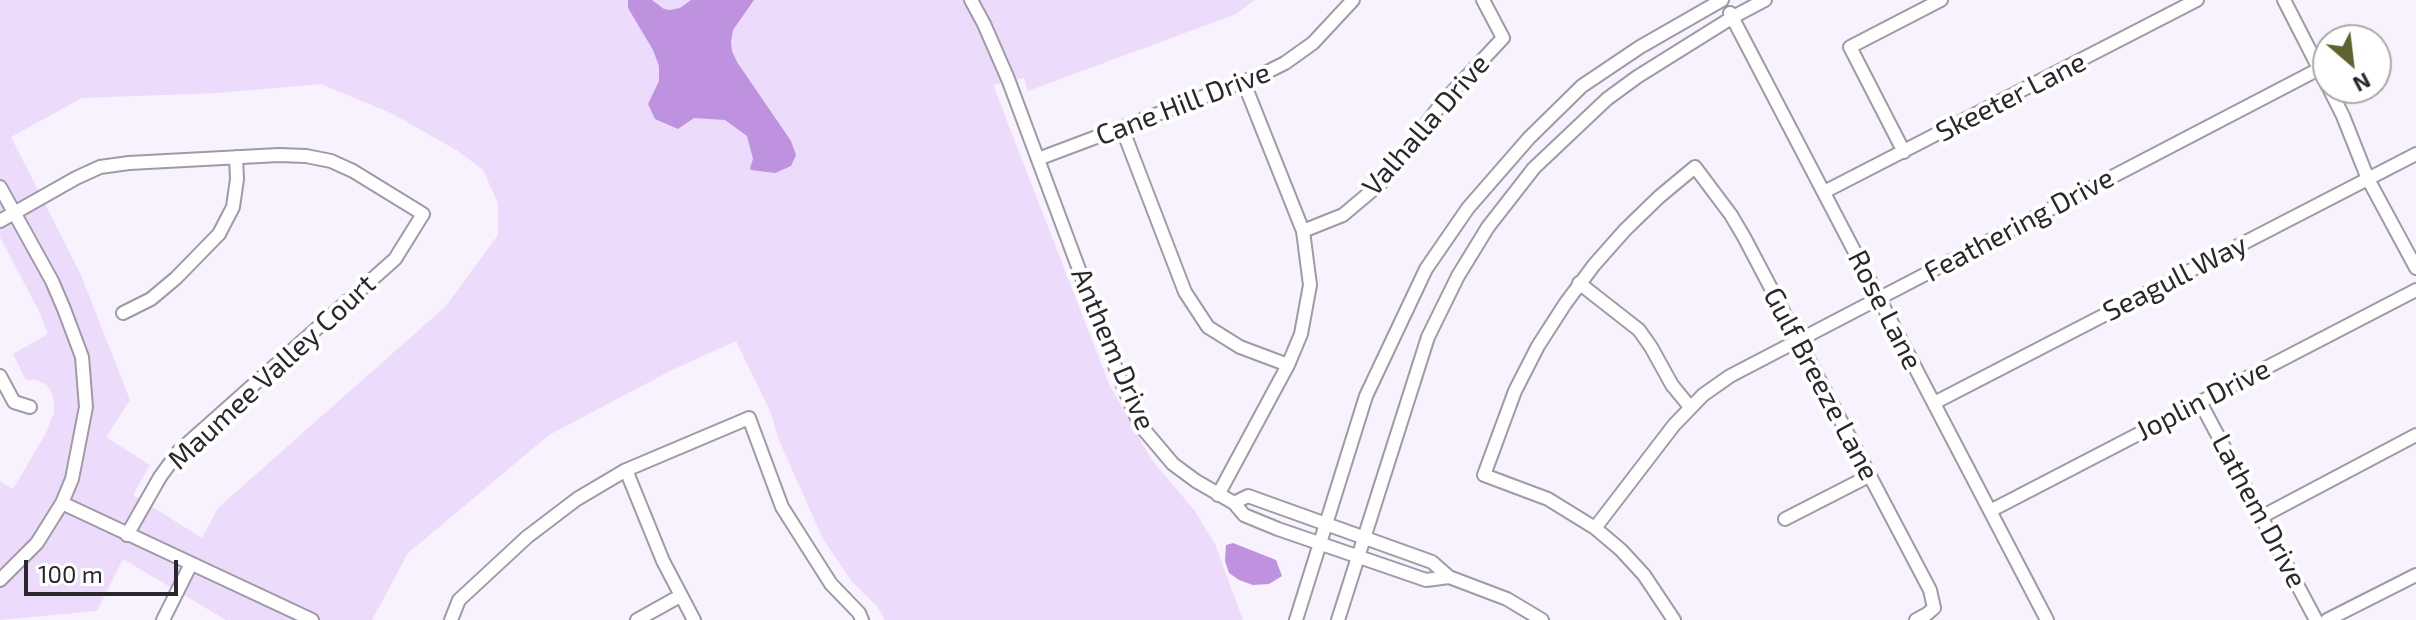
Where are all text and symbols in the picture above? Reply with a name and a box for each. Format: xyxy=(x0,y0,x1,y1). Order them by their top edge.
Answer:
north arrow xyxy=(2312,24,2392,104)
street label: Skeeter Lane xyxy=(1930,45,2092,149)
street label: Valhalla Drive xyxy=(1355,47,1497,203)
street label: Cane Hill Drive xyxy=(1091,55,1275,153)
text: N xyxy=(2349,68,2375,99)
street label: Feathering Drive xyxy=(1918,161,2120,289)
street label: Seagull Way xyxy=(2097,227,2253,329)
street label: Rose Lane xyxy=(1841,245,1929,375)
street label: Anthem Drive xyxy=(1064,263,1162,435)
street label: Maumee Valley Court xyxy=(162,267,382,477)
street label: Gulf Breeze Lane xyxy=(1756,282,1886,486)
street label: Joplin Drive xyxy=(2130,352,2276,448)
street label: Lathem Drive xyxy=(2205,429,2313,593)
scale bar xyxy=(28,544,182,594)
text: 100 m xyxy=(38,559,103,588)

